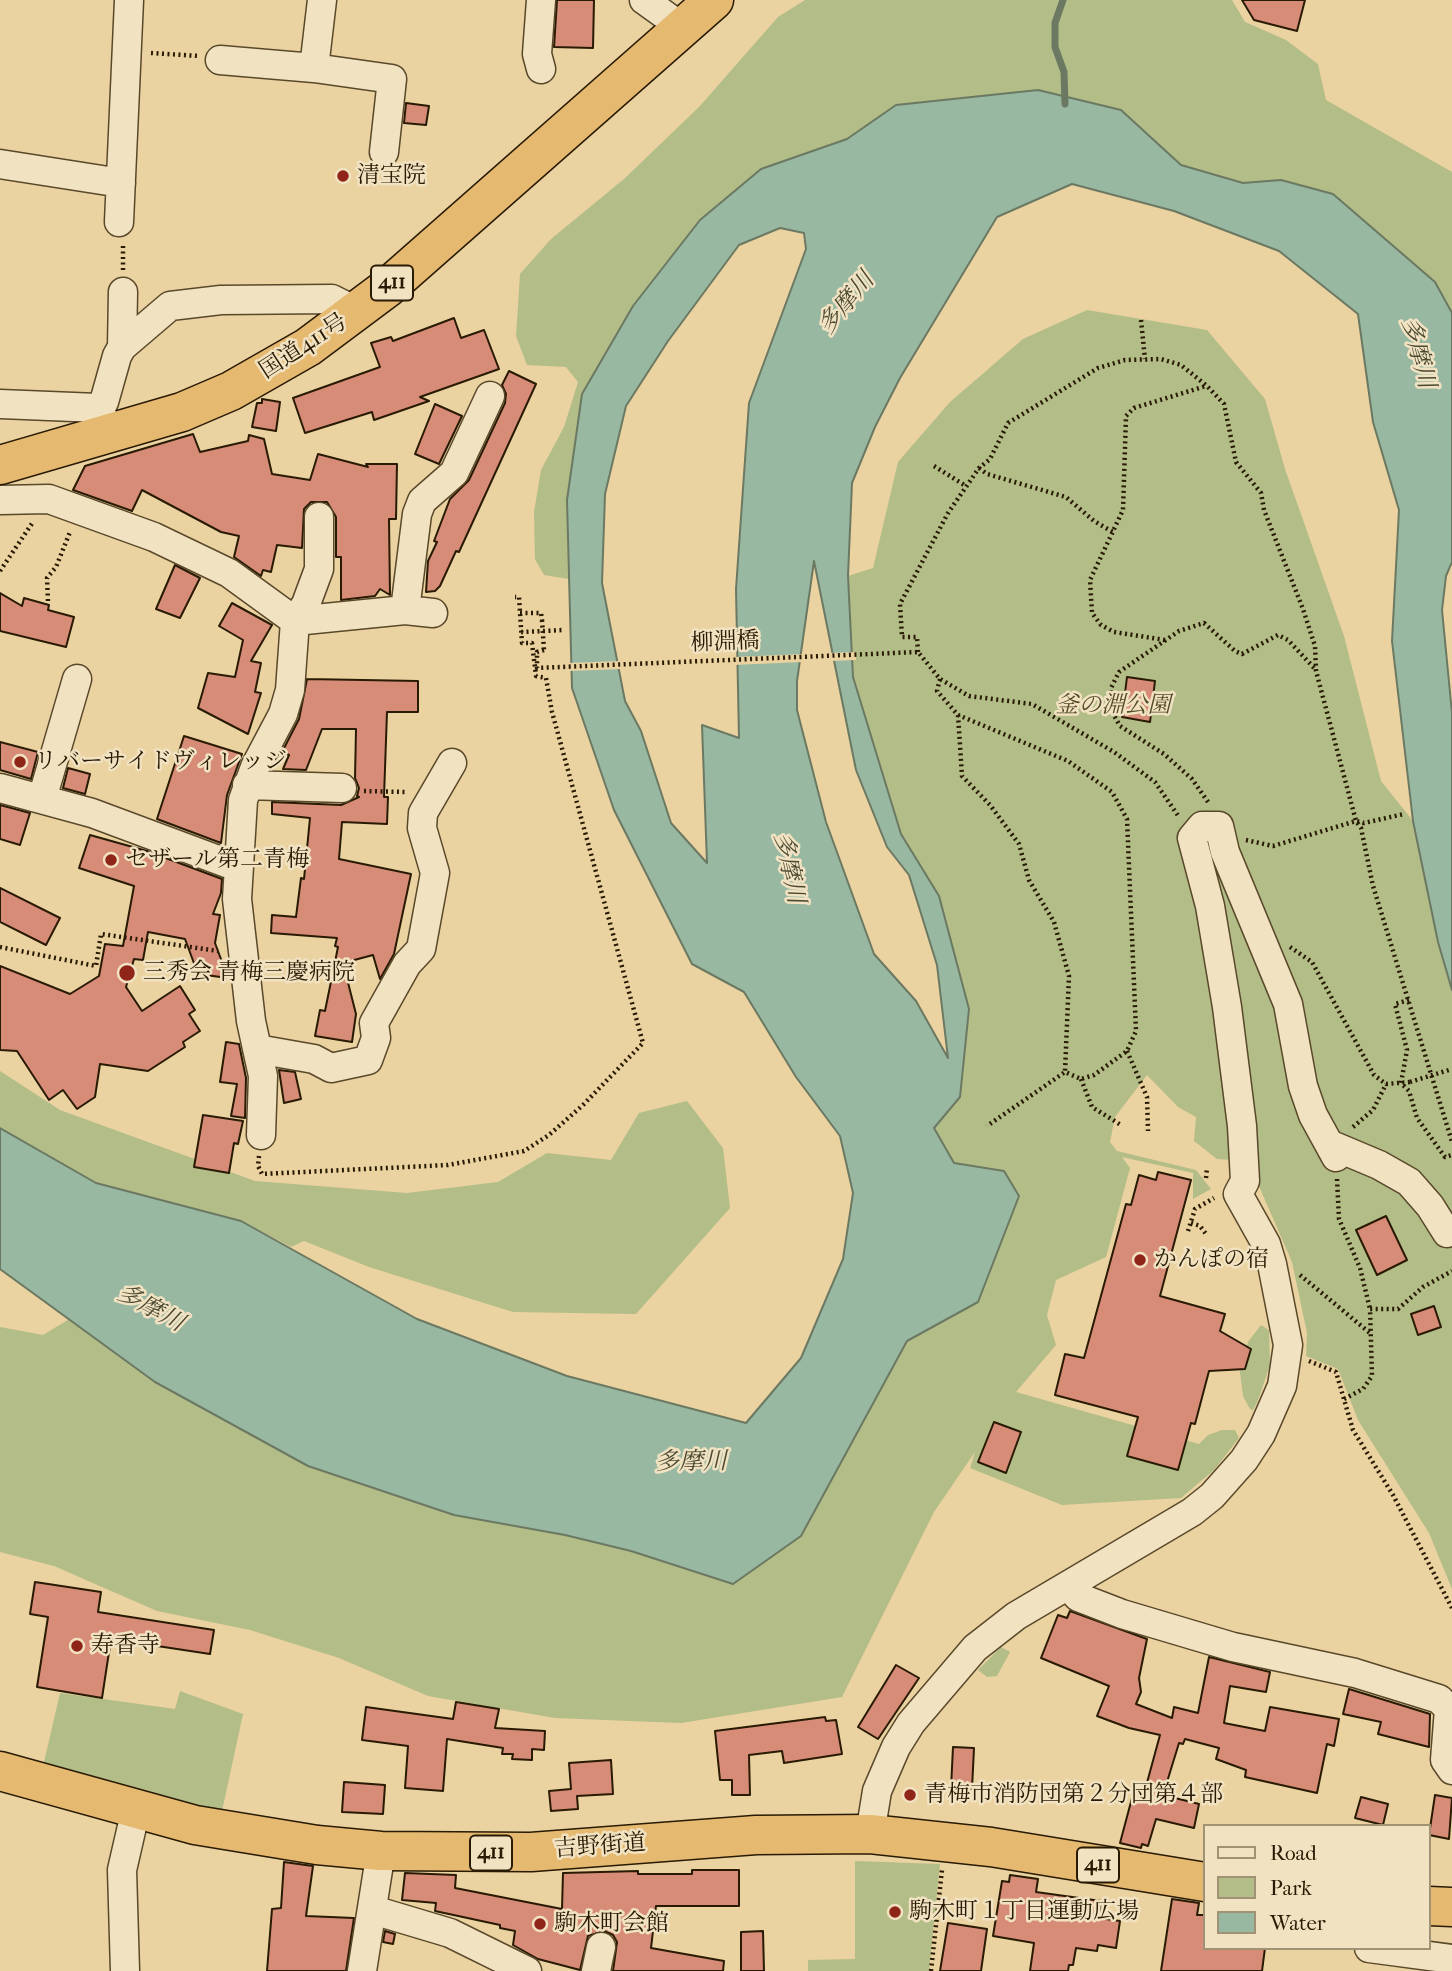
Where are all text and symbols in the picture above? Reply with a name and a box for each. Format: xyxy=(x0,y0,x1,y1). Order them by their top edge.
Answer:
place label: 清宝院 xyxy=(357,162,426,190)
marker: 清宝院 xyxy=(335,168,351,184)
road number: 411 xyxy=(371,266,413,300)
water label: 多摩川 xyxy=(813,267,881,341)
street label: 国道411号 xyxy=(255,308,353,386)
water label: 多摩川 xyxy=(1394,314,1440,392)
street label: 柳淵橋 xyxy=(690,628,760,658)
park label: 釜の淵公園 xyxy=(1056,692,1170,720)
place label: リバーサイドヴィレッジ xyxy=(34,748,287,776)
marker: リバーサイドヴィレッジ xyxy=(12,754,28,770)
water label: 多摩川 xyxy=(766,830,810,906)
place label: セザール第二青梅 xyxy=(125,846,309,874)
marker: セザール第二青梅 xyxy=(103,852,119,868)
place label: 三秀会 青梅三慶病院 xyxy=(143,959,355,987)
marker: 三秀会 青梅三慶病院 xyxy=(117,963,137,983)
place label: かんぽの宿 xyxy=(1154,1246,1269,1274)
marker: かんぽの宿 xyxy=(1132,1252,1148,1268)
water label: 多摩川 xyxy=(111,1279,189,1339)
water label: 多摩川 xyxy=(655,1448,727,1478)
place label: 寿香寺 xyxy=(91,1632,160,1660)
marker: 寿香寺 xyxy=(69,1638,85,1654)
place label: 青梅市消防団第２分団第４部 xyxy=(924,1781,1223,1809)
marker: 青梅市消防団第２分団第４部 xyxy=(902,1787,918,1803)
legend xyxy=(1204,1824,1431,1950)
street label: 吉野街道 xyxy=(553,1830,647,1864)
road number: 411 xyxy=(470,1836,512,1870)
text: Road xyxy=(1270,1841,1317,1865)
road number: 411 xyxy=(1077,1848,1119,1882)
text: Park xyxy=(1270,1876,1312,1900)
place label: 駒木町１丁目運動広場 xyxy=(909,1898,1139,1926)
marker: 駒木町１丁目運動広場 xyxy=(887,1904,903,1920)
place label: 駒木町会館 xyxy=(554,1910,669,1938)
text: Water xyxy=(1270,1911,1326,1935)
marker: 駒木町会館 xyxy=(532,1916,548,1932)

